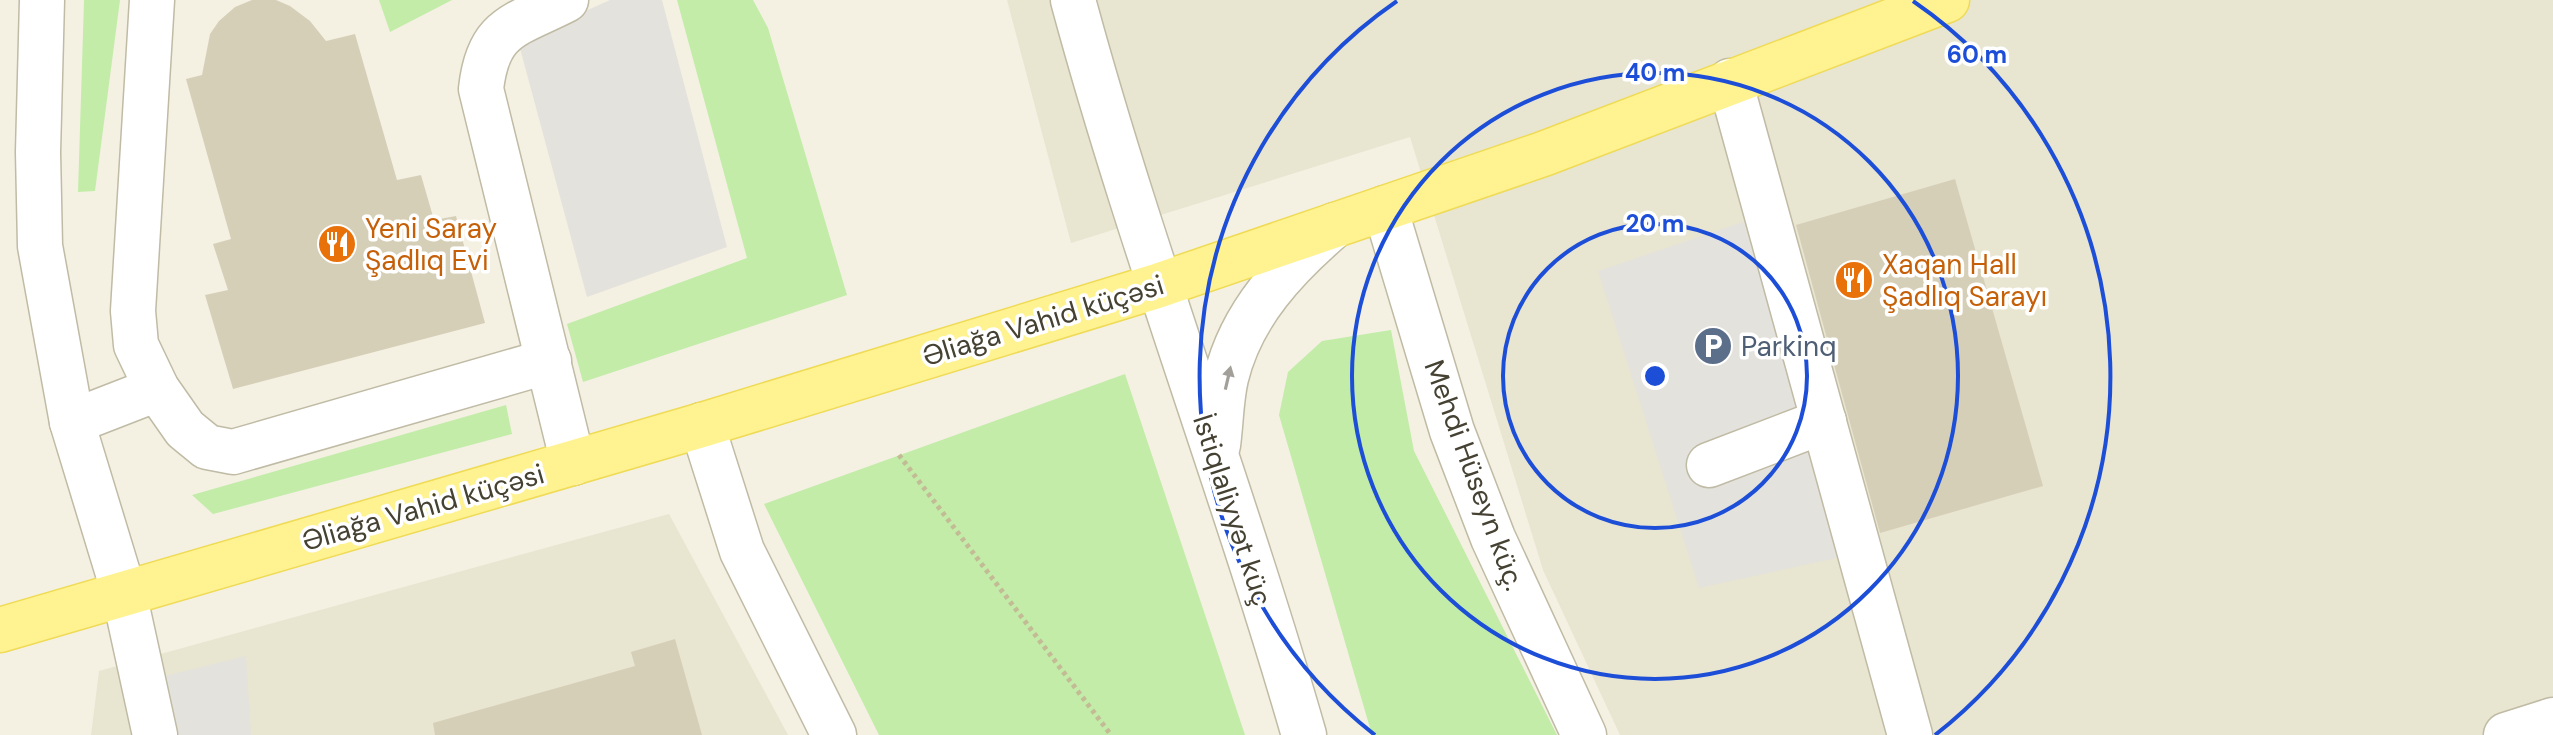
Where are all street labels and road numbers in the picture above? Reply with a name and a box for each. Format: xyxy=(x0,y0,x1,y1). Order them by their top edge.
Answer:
street label: Əliağa Vahid küçəsi xyxy=(918,266,1168,375)
street label: Mehdi Hüseyn küç. xyxy=(1416,355,1533,595)
street label: İstiqlaliyyət küç xyxy=(1184,410,1281,611)
street label: Əliağa Vahid küçəsi xyxy=(298,455,549,560)

